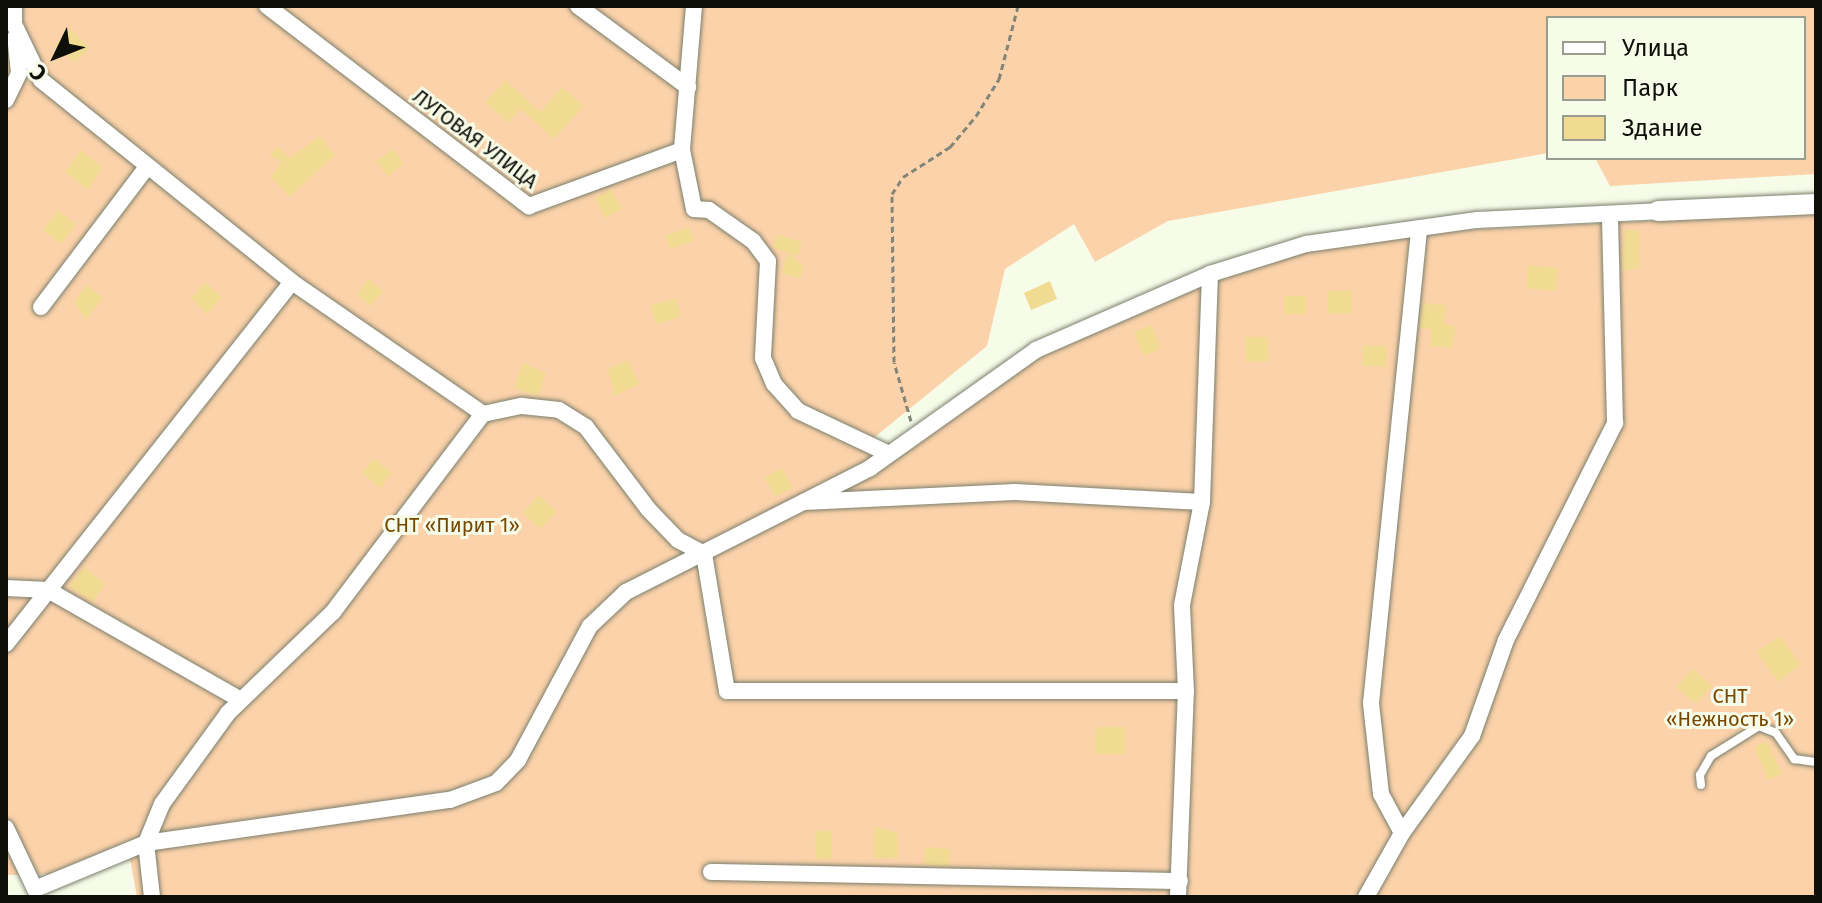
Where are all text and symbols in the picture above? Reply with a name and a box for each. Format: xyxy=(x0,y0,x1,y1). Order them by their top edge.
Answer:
north arrow xyxy=(16,16,96,96)
legend xyxy=(1546,16,1806,160)
text: Улица xyxy=(1622,34,1689,62)
text: С xyxy=(24,59,52,87)
text: Парк xyxy=(1622,74,1678,102)
street label: ЛУГОВАЯ УЛИЦА xyxy=(408,84,542,194)
text: Здание xyxy=(1622,114,1703,142)
park label: СНТ «Пирит 1» xyxy=(384,513,520,537)
park label: СНТ «Нежность 1» xyxy=(1666,685,1794,732)

